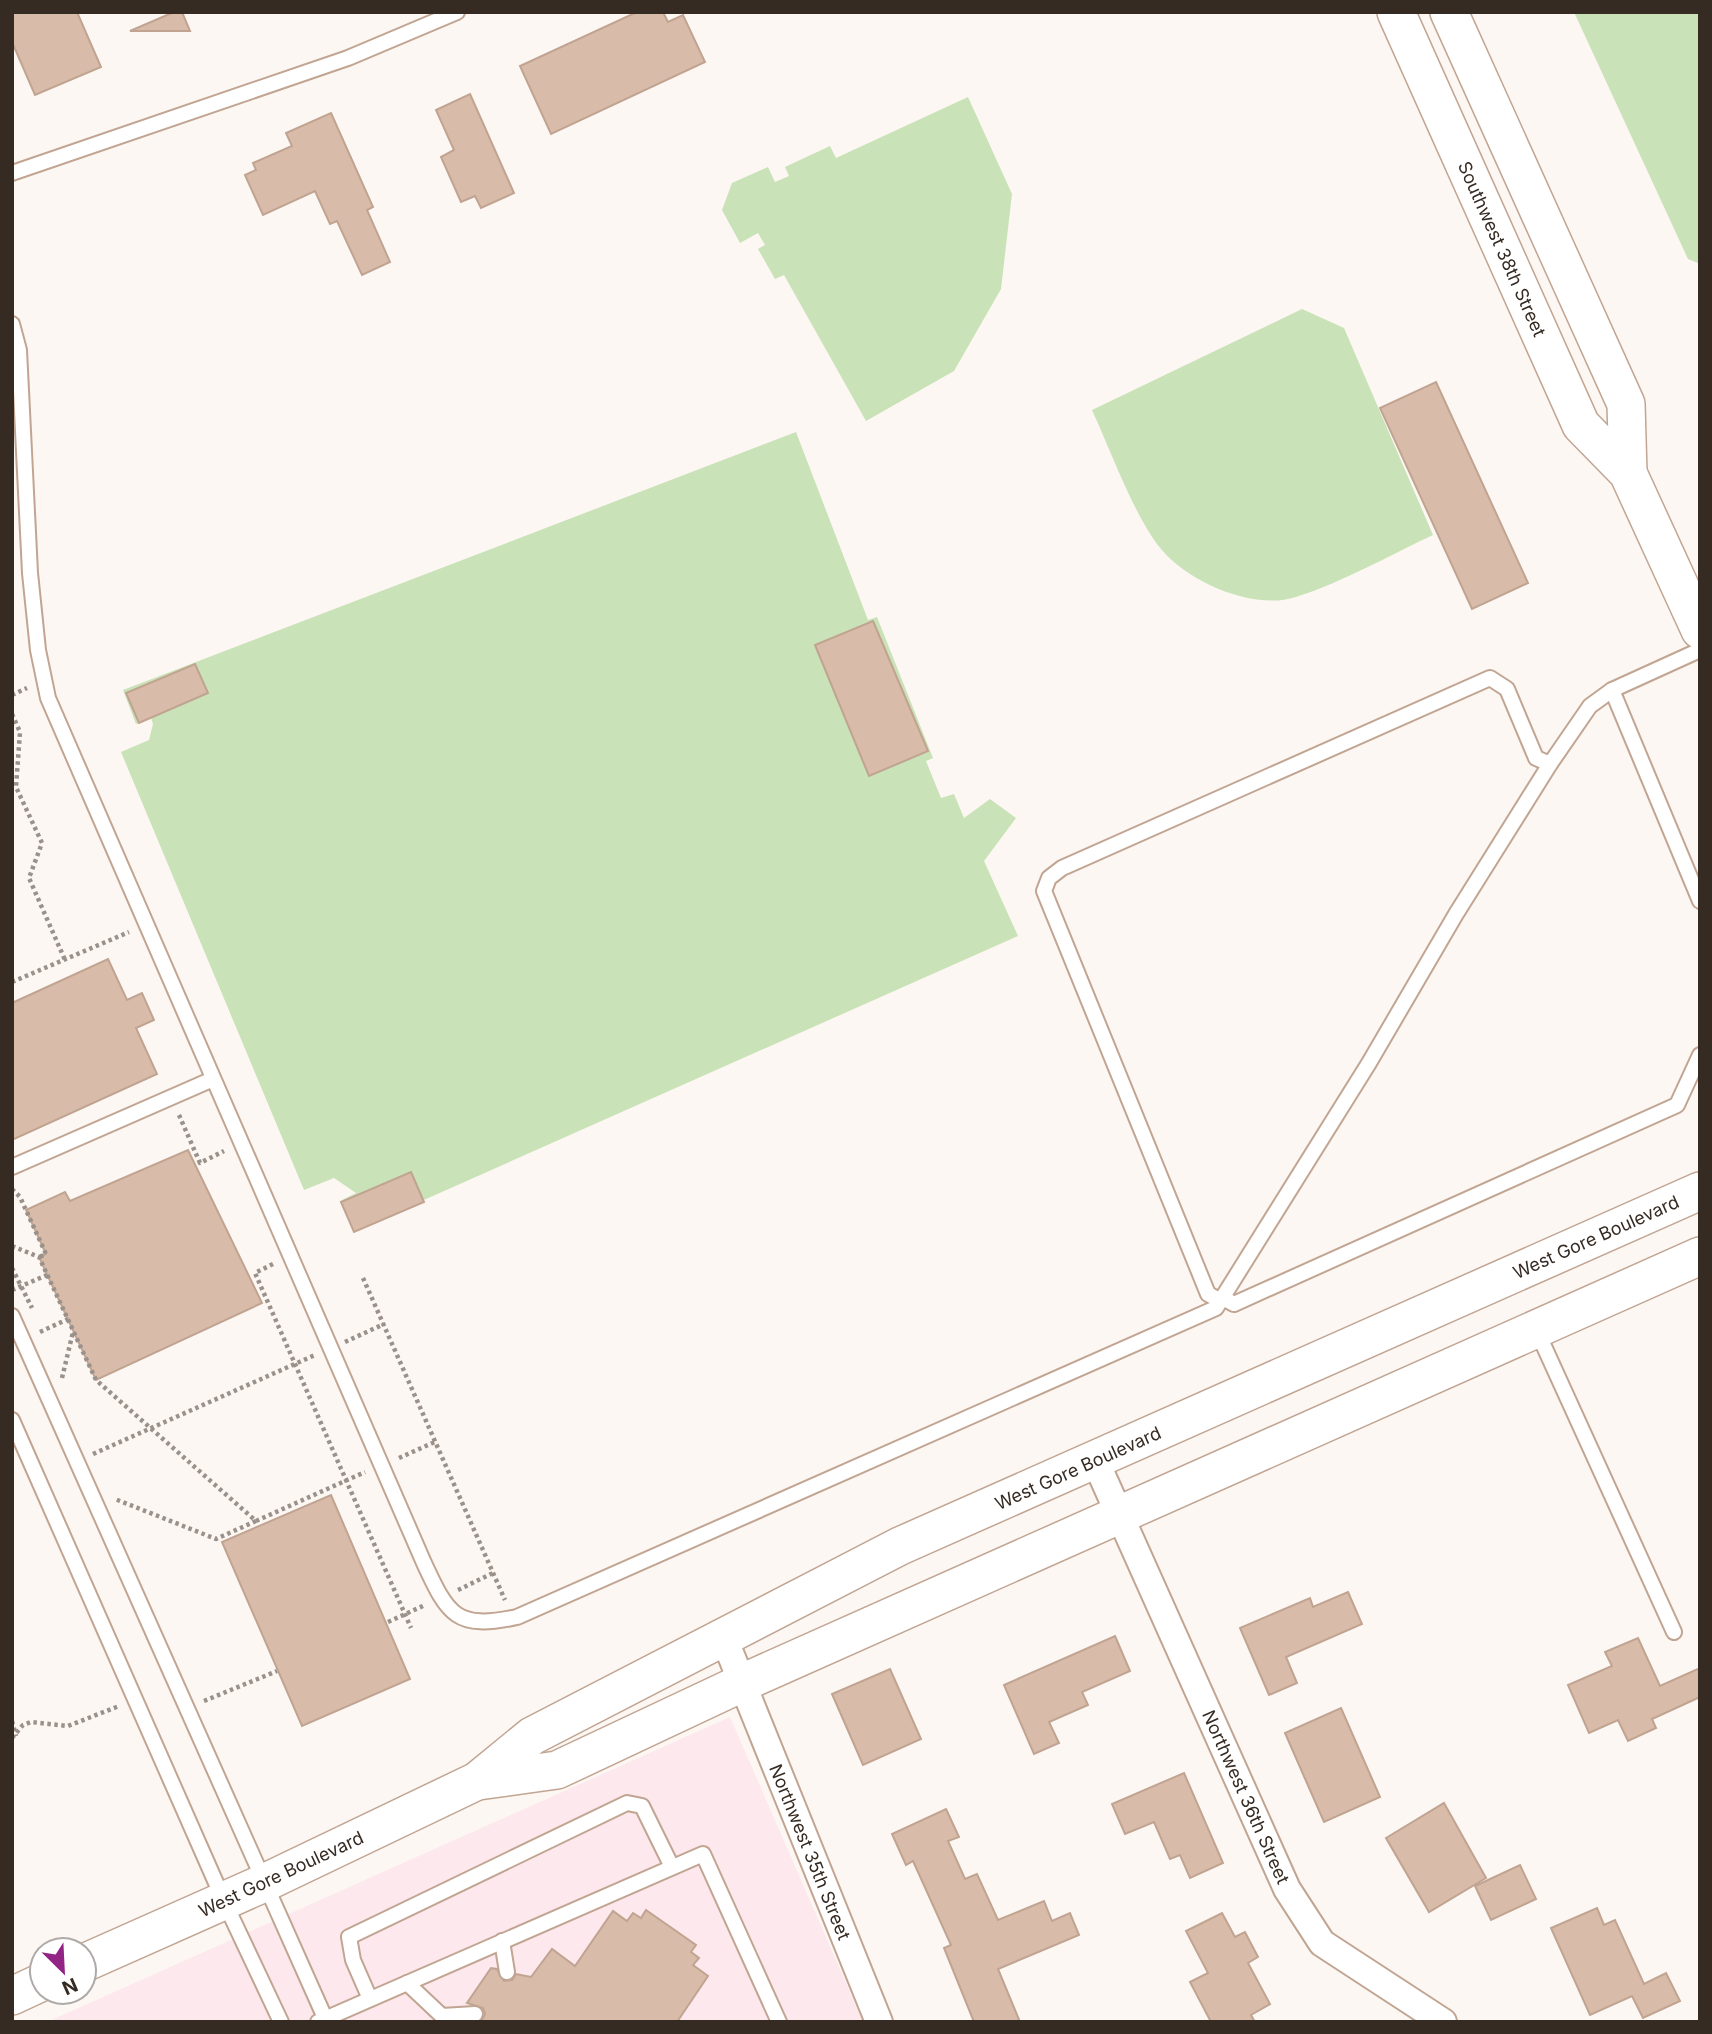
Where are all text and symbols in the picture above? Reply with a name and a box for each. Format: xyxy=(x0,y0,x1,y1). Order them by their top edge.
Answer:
street label: Southwest 38th Street xyxy=(1454,158,1550,340)
street label: West Gore Boulevard xyxy=(1510,1191,1682,1283)
street label: West Gore Boulevard xyxy=(992,1422,1164,1514)
street label: Northwest 36th Street xyxy=(1198,1707,1294,1887)
street label: Northwest 35th Street xyxy=(765,1761,855,1943)
street label: West Gore Boulevard xyxy=(195,1827,367,1921)
north arrow xyxy=(28,1936,98,2006)
text: N xyxy=(58,1973,81,2000)

